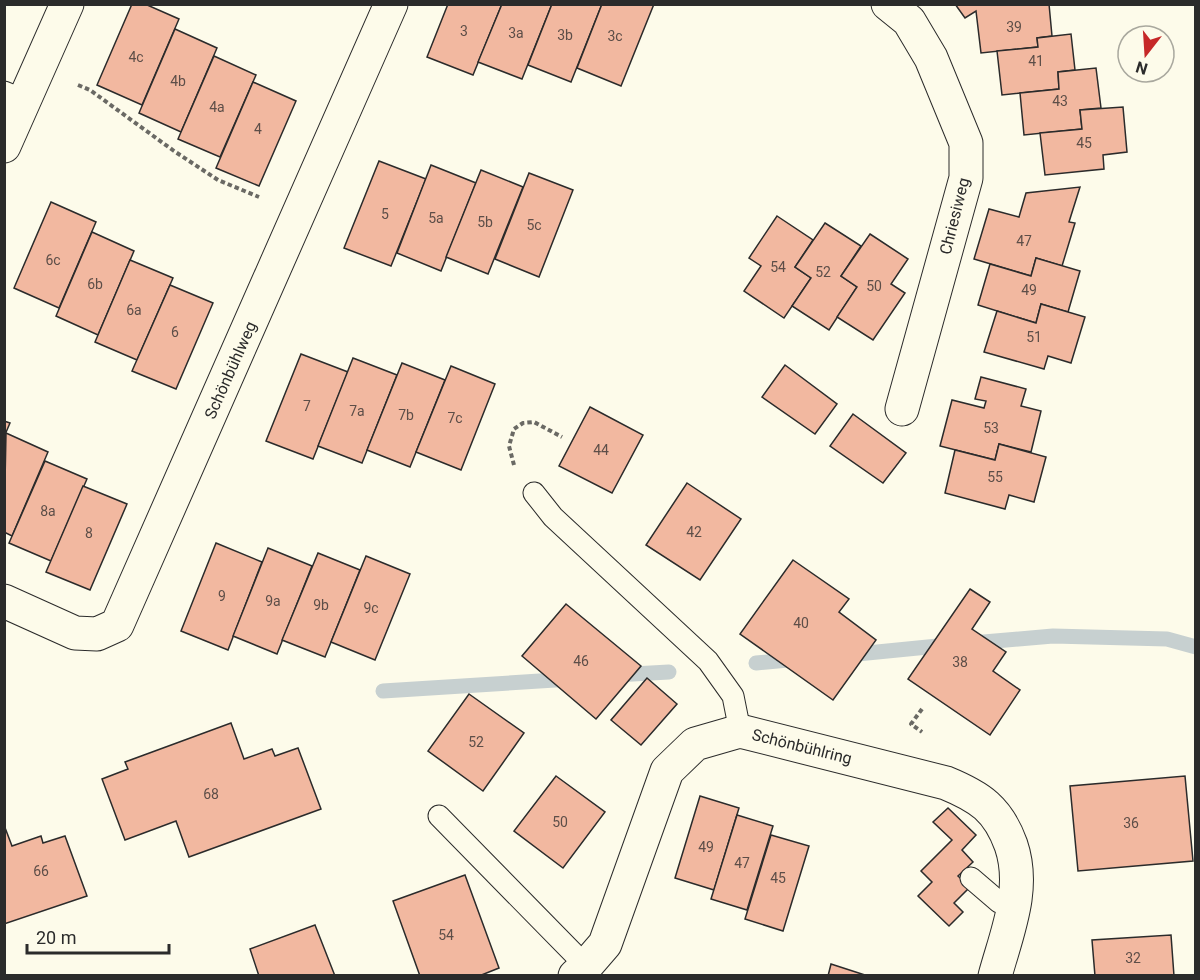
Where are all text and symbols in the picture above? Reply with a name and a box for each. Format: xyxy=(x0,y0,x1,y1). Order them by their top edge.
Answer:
house number: 39 xyxy=(1006,19,1022,35)
house number: 3 xyxy=(460,23,468,39)
north arrow xyxy=(1116,24,1176,84)
house number: 3a xyxy=(508,25,524,41)
house number: 3b xyxy=(557,27,573,43)
house number: 3c xyxy=(607,28,623,44)
house number: 4c xyxy=(128,49,144,65)
house number: 41 xyxy=(1028,53,1044,69)
text: N xyxy=(1134,57,1150,79)
house number: 4b xyxy=(170,73,186,89)
house number: 43 xyxy=(1052,93,1068,109)
house number: 4a xyxy=(209,99,225,115)
house number: 4 xyxy=(254,121,262,137)
house number: 45 xyxy=(1076,135,1092,151)
street label: Chriesiweg xyxy=(936,176,973,257)
house number: 5 xyxy=(381,206,389,222)
house number: 5a xyxy=(428,210,444,226)
house number: 5b xyxy=(477,214,493,230)
house number: 5c xyxy=(526,217,542,233)
house number: 47 xyxy=(1016,233,1032,249)
house number: 6c xyxy=(45,252,61,268)
house number: 54 xyxy=(770,259,786,275)
house number: 52 xyxy=(815,264,831,280)
house number: 6b xyxy=(87,276,103,292)
house number: 50 xyxy=(866,278,882,294)
house number: 49 xyxy=(1021,282,1037,298)
house number: 6a xyxy=(126,302,142,318)
street label: Schönbühlweg xyxy=(200,319,260,422)
house number: 6 xyxy=(171,324,179,340)
house number: 51 xyxy=(1026,329,1042,345)
house number: 7 xyxy=(303,398,311,414)
house number: 7a xyxy=(349,403,365,419)
house number: 7b xyxy=(398,407,414,423)
house number: 7c xyxy=(447,410,463,426)
house number: 53 xyxy=(983,420,999,436)
house number: 44 xyxy=(593,442,609,458)
house number: 55 xyxy=(987,469,1003,485)
house number: 8a xyxy=(40,503,56,519)
house number: 42 xyxy=(686,524,702,540)
house number: 8 xyxy=(85,525,93,541)
house number: 9 xyxy=(218,588,226,604)
house number: 9a xyxy=(265,593,281,609)
house number: 9b xyxy=(313,597,329,613)
house number: 9c xyxy=(363,600,379,616)
house number: 40 xyxy=(793,615,809,631)
house number: 46 xyxy=(573,653,589,669)
house number: 38 xyxy=(952,654,968,670)
street label: Schönbühlring xyxy=(750,725,854,768)
house number: 52 xyxy=(468,734,484,750)
house number: 68 xyxy=(203,786,219,802)
house number: 50 xyxy=(552,814,568,830)
house number: 36 xyxy=(1123,815,1139,831)
house number: 49 xyxy=(698,839,714,855)
house number: 47 xyxy=(734,855,750,871)
house number: 66 xyxy=(33,863,49,879)
house number: 45 xyxy=(770,870,786,886)
scale bar xyxy=(27,917,170,955)
text: 20 m xyxy=(36,927,76,948)
house number: 54 xyxy=(438,927,454,943)
house number: 32 xyxy=(1125,950,1141,966)

